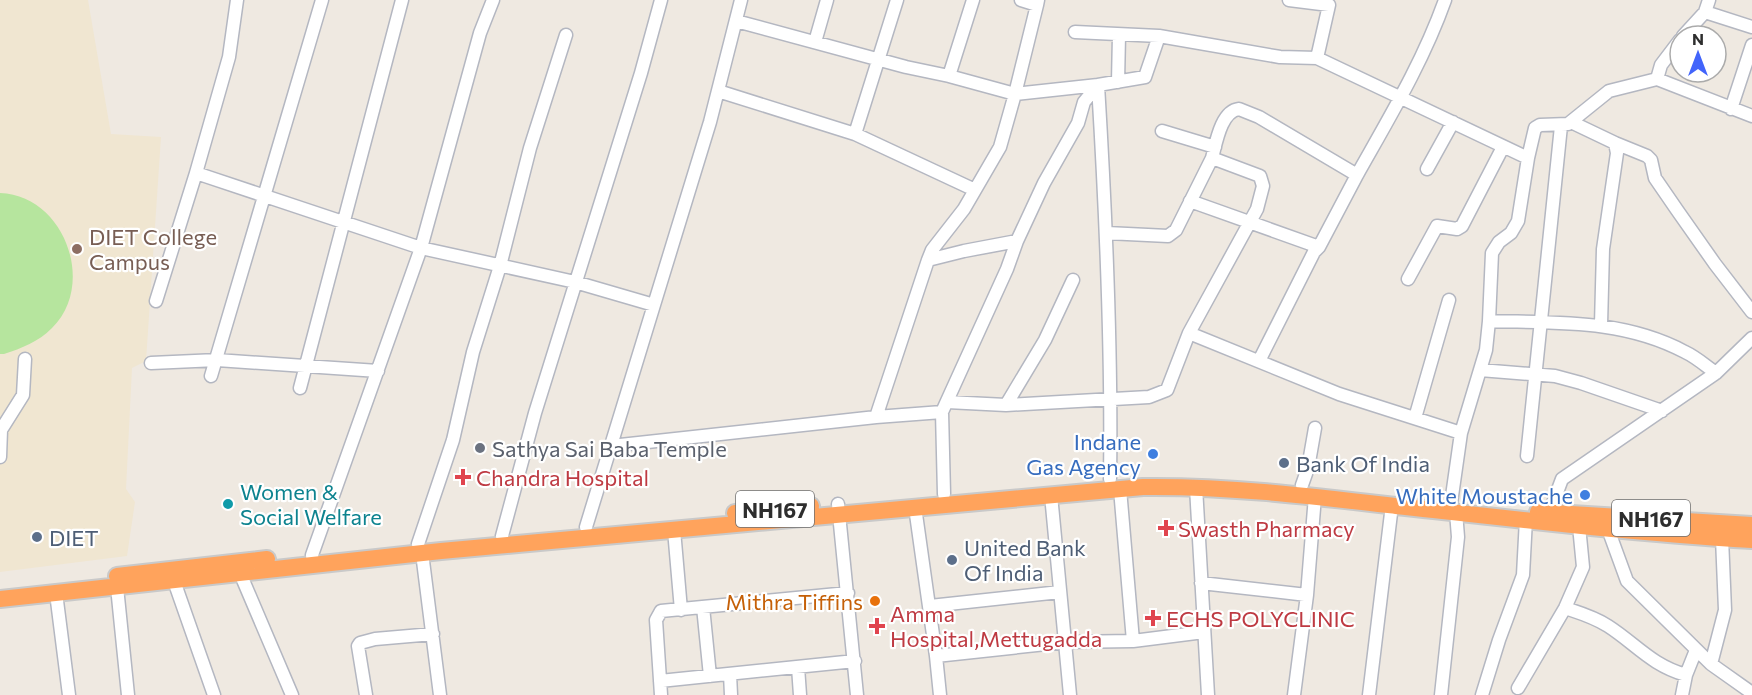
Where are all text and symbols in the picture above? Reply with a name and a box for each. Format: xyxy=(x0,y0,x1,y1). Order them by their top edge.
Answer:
north arrow xyxy=(1668,24,1728,84)
text: N xyxy=(1692,29,1704,48)
place label: DIET College Campus xyxy=(89,223,217,275)
marker: DIET College Campus xyxy=(70,242,84,256)
place label: Indane Gas Agency xyxy=(1026,428,1141,480)
place label: Sathya Sai Baba Temple xyxy=(492,435,727,462)
marker: Sathya Sai Baba Temple xyxy=(473,441,487,455)
marker: Indane Gas Agency xyxy=(1146,447,1160,461)
place label: Bank Of India xyxy=(1296,450,1430,477)
marker: Bank Of India xyxy=(1277,456,1291,470)
place label: Chandra Hospital xyxy=(476,464,649,491)
marker: Chandra Hospital xyxy=(454,468,472,486)
place label: Women & Social Welfare xyxy=(240,478,382,530)
place label: White Moustache xyxy=(1396,482,1573,509)
marker: White Moustache xyxy=(1578,488,1592,502)
road number: NH167 xyxy=(736,491,814,527)
marker: Women & Social Welfare xyxy=(221,497,235,511)
road number: NH167 xyxy=(1612,500,1690,536)
place label: Swasth Pharmacy xyxy=(1178,515,1355,542)
marker: Swasth Pharmacy xyxy=(1159,521,1173,535)
place label: DIET xyxy=(49,524,99,551)
marker: DIET xyxy=(30,530,44,544)
place label: United Bank Of India xyxy=(964,534,1086,586)
marker: United Bank Of India xyxy=(945,553,959,567)
place label: Mithra Tiffins xyxy=(725,588,863,615)
marker: Mithra Tiffins xyxy=(868,594,882,608)
place label: Amma Hospital,Mettugadda xyxy=(890,600,1102,652)
place label: ECHS POLYCLINIC xyxy=(1166,605,1355,632)
marker: ECHS POLYCLINIC xyxy=(1144,609,1162,627)
marker: Amma Hospital,Mettugadda xyxy=(868,617,886,635)

